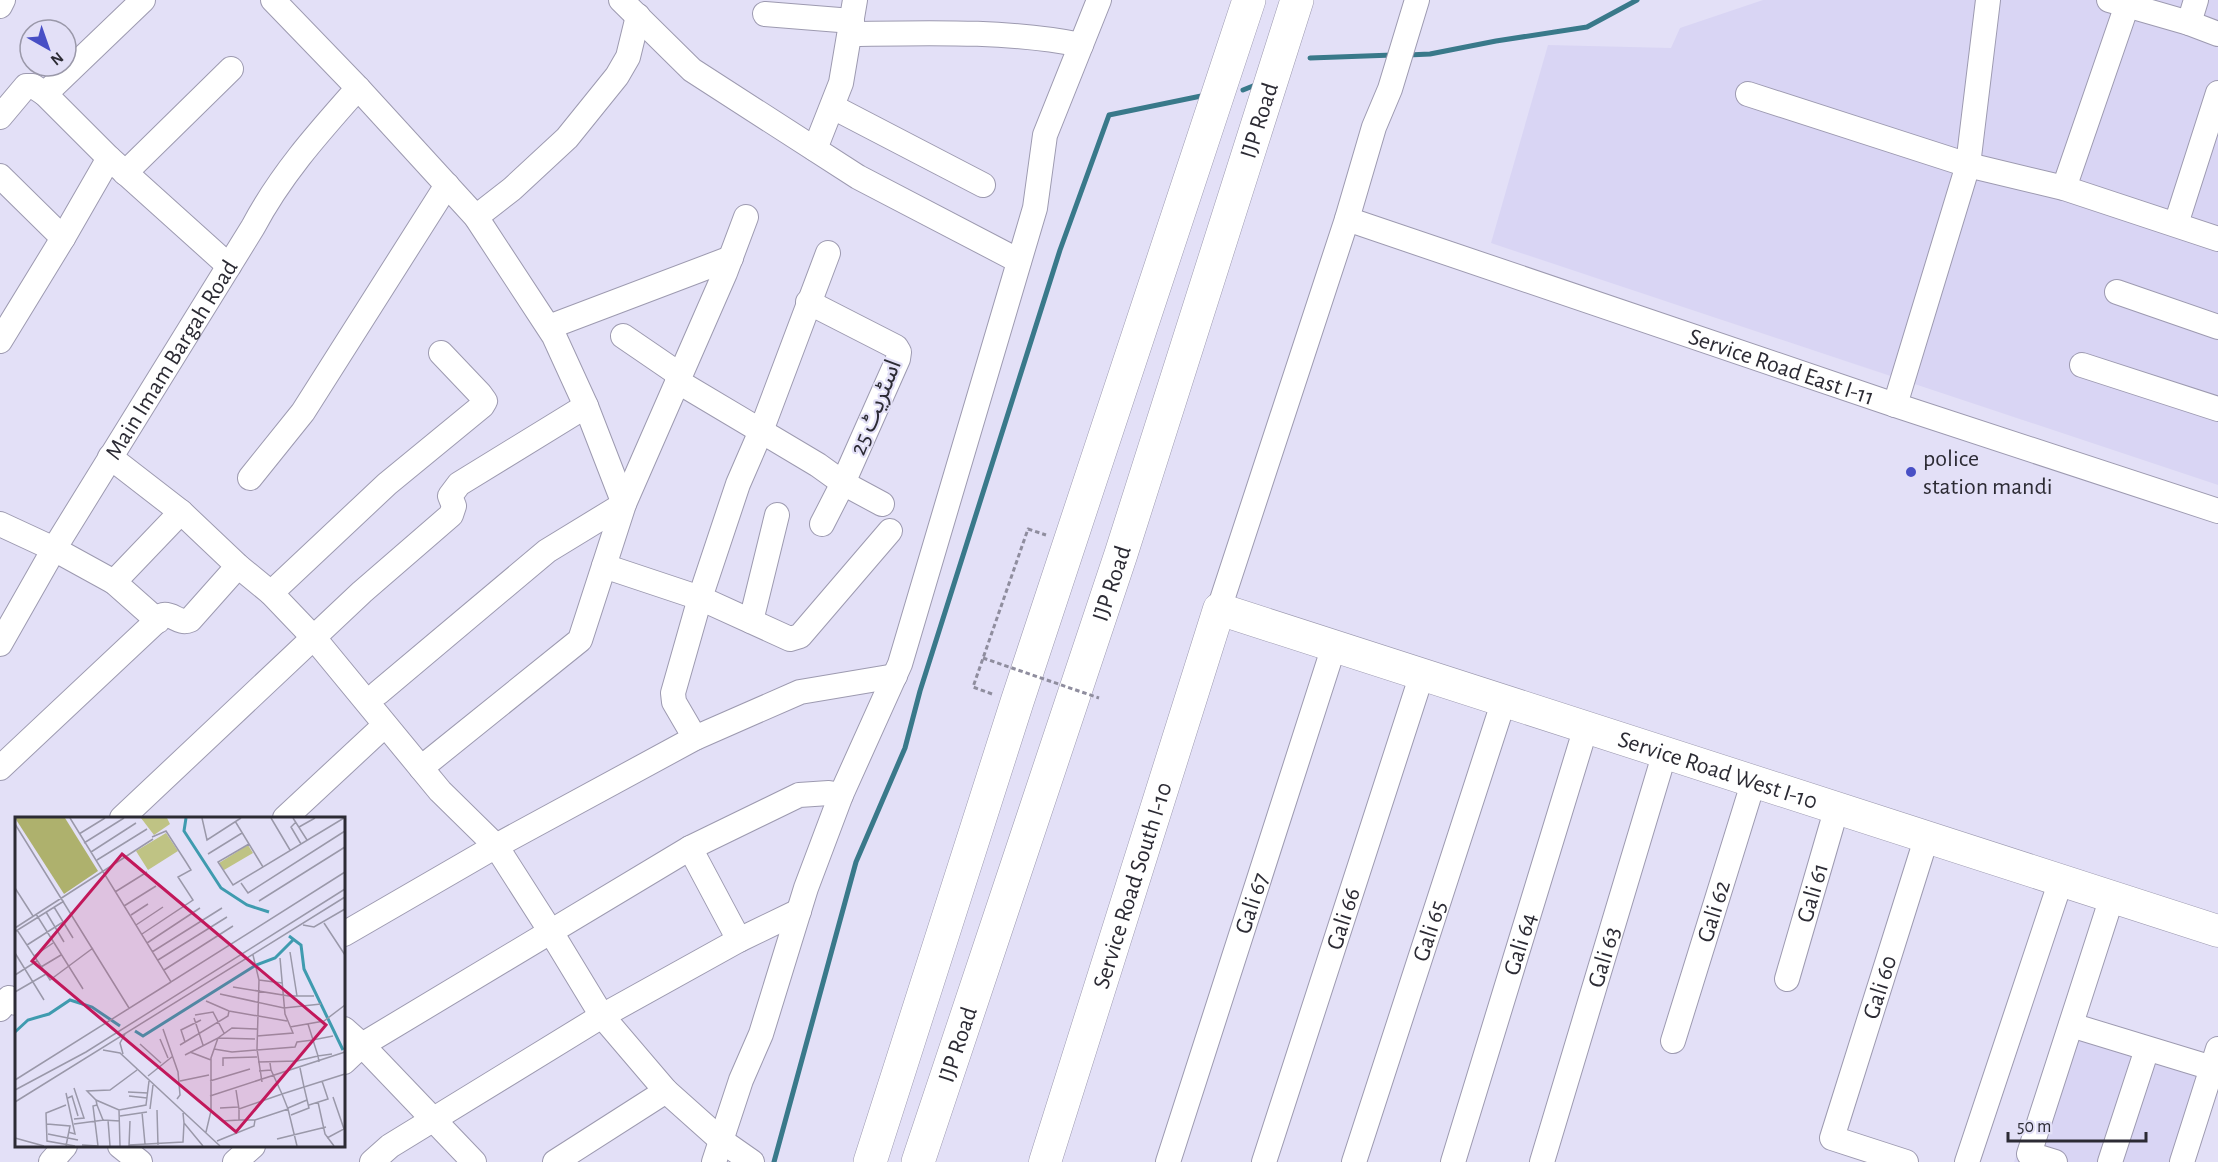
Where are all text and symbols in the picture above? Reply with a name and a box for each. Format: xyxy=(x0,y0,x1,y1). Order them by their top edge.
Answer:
north arrow xyxy=(18,18,78,78)
text: N xyxy=(48,49,66,68)
street label: IJP Road xyxy=(1236,80,1283,162)
street label: Main Imam Bargah Road xyxy=(101,256,243,464)
street label: Service Road East I-11 xyxy=(1685,325,1877,410)
street label: اسٹریٹ 25 xyxy=(846,356,907,459)
place label: police station mandi xyxy=(1923,447,2053,499)
marker: police station mandi xyxy=(1904,465,1918,479)
street label: IJP Road xyxy=(1088,543,1136,625)
street label: Service Road West I-10 xyxy=(1615,727,1820,814)
street label: Service Road South I-10 xyxy=(1089,779,1177,992)
inset map xyxy=(15,817,345,1147)
street label: Gali 61 xyxy=(1793,860,1833,925)
street label: Gali 67 xyxy=(1231,870,1273,937)
street label: Gali 62 xyxy=(1693,878,1735,945)
street label: Gali 66 xyxy=(1323,885,1365,953)
street label: Gali 65 xyxy=(1409,898,1451,965)
street label: Gali 64 xyxy=(1500,910,1541,978)
street label: Gali 63 xyxy=(1584,924,1625,991)
street label: Gali 60 xyxy=(1859,953,1902,1022)
street label: IJP Road xyxy=(934,1004,982,1086)
scale bar xyxy=(2008,1105,2146,1143)
text: 50 m xyxy=(2017,1118,2051,1136)

